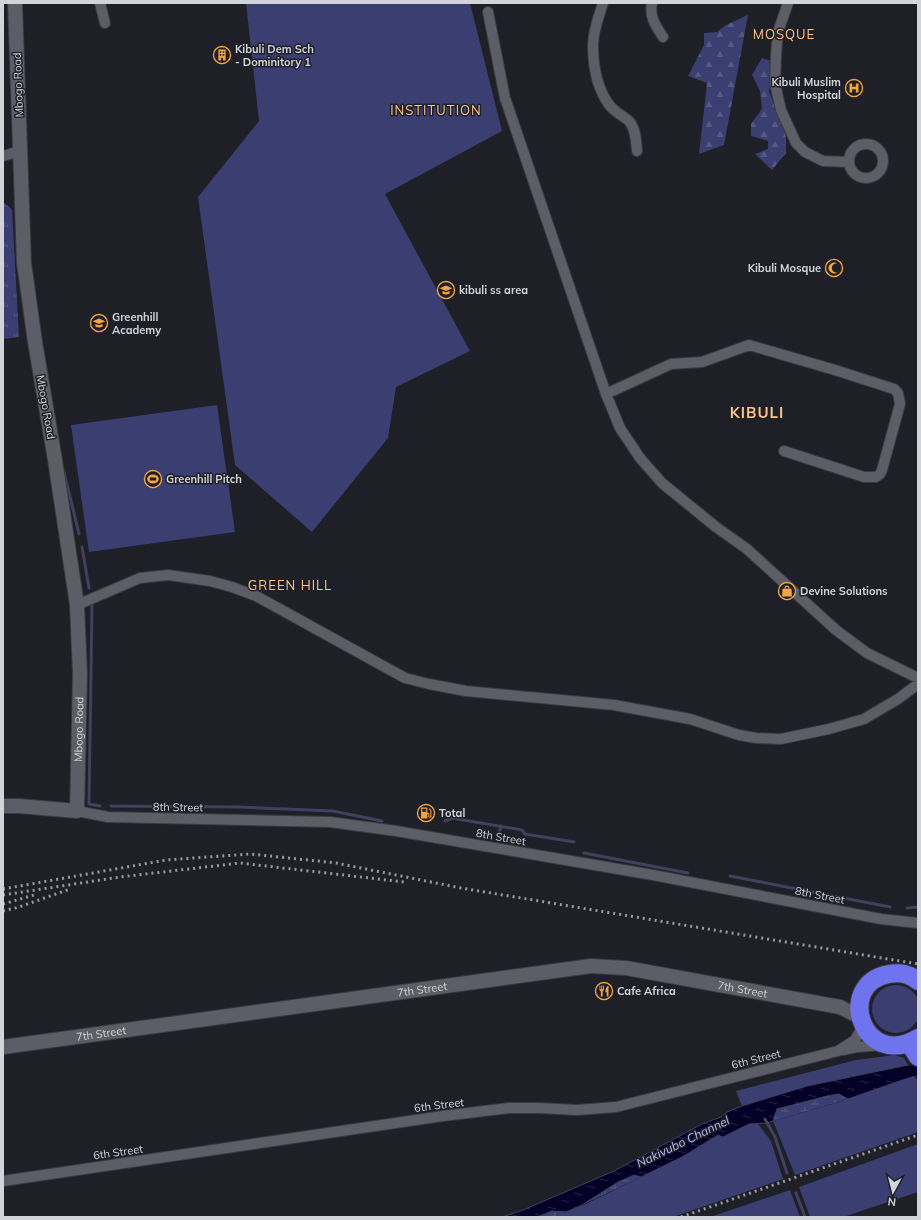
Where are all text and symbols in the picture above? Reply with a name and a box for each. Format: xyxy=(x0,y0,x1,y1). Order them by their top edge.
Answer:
district label: MOSQUE xyxy=(753,26,815,42)
place label: Kibuli Dem Sch - Dominitory 1 xyxy=(235,42,314,69)
building icon: Kibuli Dem Sch - Dominitory 1 xyxy=(212,45,232,65)
street label: Mbogo Road xyxy=(10,52,26,118)
place label: Kibuli Muslim Hospital xyxy=(771,75,841,102)
hospital icon: Kibuli Muslim Hospital xyxy=(844,78,864,98)
district label: INSTITUTION xyxy=(390,102,482,118)
mosque icon: Kibuli Mosque xyxy=(824,258,844,278)
place label: Kibuli Mosque xyxy=(748,261,821,275)
school or university icon: kibuli ss area xyxy=(436,280,456,300)
place label: kibuli ss area xyxy=(459,283,528,297)
place label: Greenhill Academy xyxy=(112,310,161,337)
school or university icon: Greenhill Academy xyxy=(89,313,109,333)
street label: Mbogo Road xyxy=(33,374,59,440)
district label: KIBULI xyxy=(730,403,784,422)
sports icon: Greenhill Pitch xyxy=(143,469,163,489)
place label: Greenhill Pitch xyxy=(166,472,242,486)
district label: GREEN HILL xyxy=(248,577,332,593)
shop icon: Devine Solutions xyxy=(777,581,797,601)
place label: Devine Solutions xyxy=(800,584,888,598)
street label: Mbogo Road xyxy=(71,697,87,762)
street label: 8th Street xyxy=(153,800,203,814)
fuel station icon: Total xyxy=(416,803,436,823)
place label: Total xyxy=(439,806,465,820)
street label: 8th Street xyxy=(475,826,527,848)
street label: 8th Street xyxy=(794,883,846,907)
street label: 7th Street xyxy=(716,978,769,1001)
street label: 7th Street xyxy=(396,979,448,1000)
restaurant icon: Cafe Africa xyxy=(594,981,614,1001)
place label: Cafe Africa xyxy=(617,984,676,998)
street label: 7th Street xyxy=(75,1023,127,1044)
street label: 6th Street xyxy=(730,1046,782,1072)
street label: 6th Street xyxy=(413,1095,465,1115)
water label: Nakivubo Channel xyxy=(634,1112,732,1171)
street label: 6th Street xyxy=(92,1142,144,1162)
north arrow xyxy=(873,1172,913,1212)
text: N xyxy=(887,1194,897,1209)

